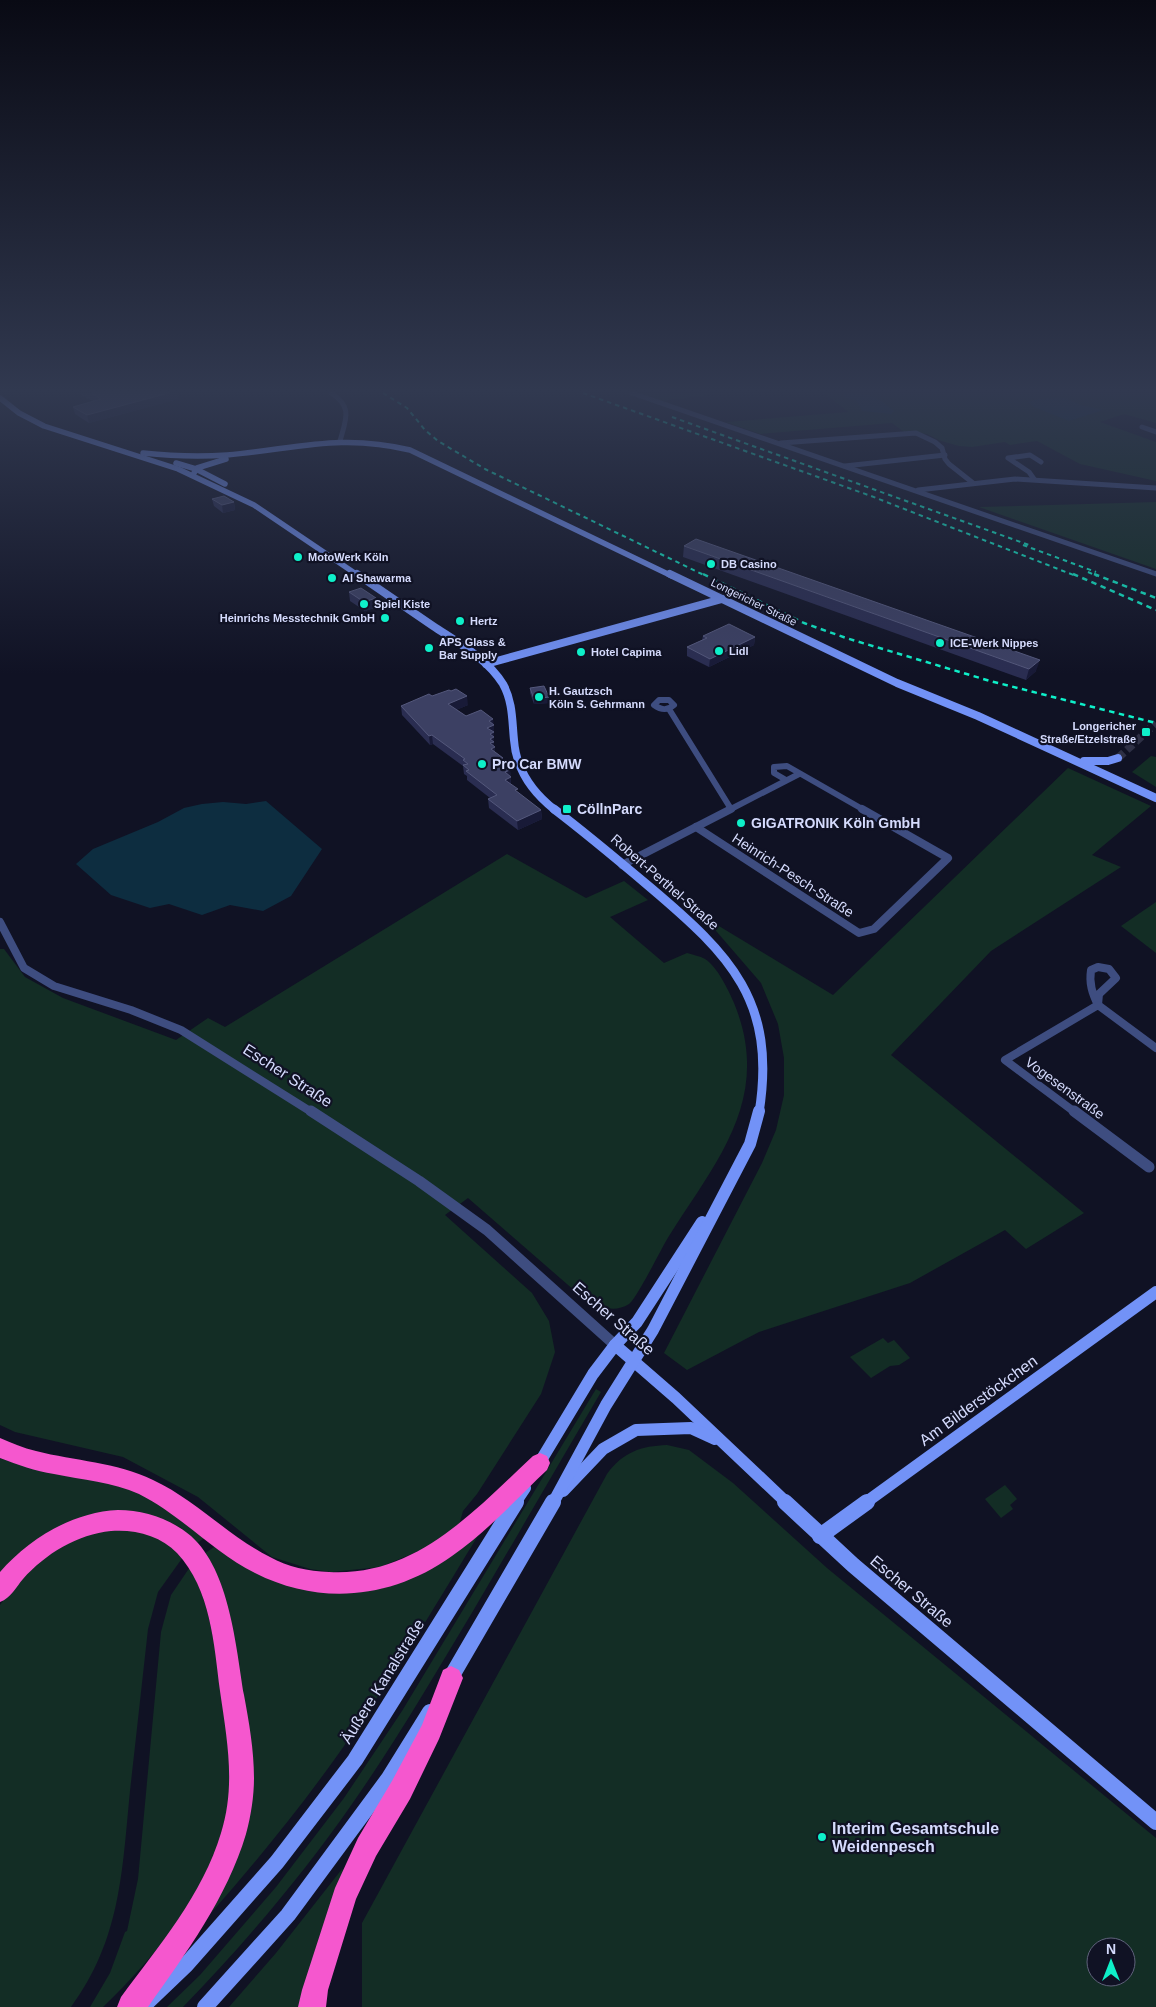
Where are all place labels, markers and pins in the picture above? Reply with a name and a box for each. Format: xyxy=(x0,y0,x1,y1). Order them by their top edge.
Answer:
marker: MotoWerk Köln xyxy=(292,551,304,563)
place label: MotoWerk Köln xyxy=(308,551,389,563)
marker: DB Casino xyxy=(705,558,717,570)
place label: DB Casino xyxy=(721,558,777,570)
marker: Al Shawarma xyxy=(326,572,338,584)
place label: Al Shawarma xyxy=(342,572,412,584)
marker: Spiel Kiste xyxy=(358,598,370,610)
place label: Spiel Kiste xyxy=(374,598,430,610)
place label: Heinrichs Messtechnik GmbH xyxy=(220,612,375,624)
marker: Heinrichs Messtechnik GmbH xyxy=(379,612,391,624)
marker: Hertz xyxy=(454,615,466,627)
place label: Hertz xyxy=(470,615,498,627)
place label: APS Glass & Bar Supply xyxy=(439,636,506,661)
marker: ICE-Werk Nippes xyxy=(934,637,946,649)
place label: ICE-Werk Nippes xyxy=(950,637,1038,649)
marker: APS Glass & Bar Supply xyxy=(423,642,435,654)
marker: Lidl xyxy=(713,645,725,657)
place label: Lidl xyxy=(729,645,749,657)
marker: Hotel Capima xyxy=(575,646,587,658)
place label: Hotel Capima xyxy=(591,646,662,658)
place label: H. Gautzsch Köln S. Gehrmann xyxy=(549,685,645,710)
marker: H. Gautzsch Köln S. Gehrmann xyxy=(533,691,545,703)
place label: Longericher Straße/Etzelstraße xyxy=(1040,720,1137,745)
marker: Longericher Straße/Etzelstraße xyxy=(1140,726,1152,738)
place label: Pro Car BMW xyxy=(492,756,582,772)
marker: Pro Car BMW xyxy=(476,758,488,770)
place label: CöllnParc xyxy=(577,801,643,817)
marker: CöllnParc xyxy=(561,803,573,815)
place label: GIGATRONIK Köln GmbH xyxy=(751,815,920,831)
marker: GIGATRONIK Köln GmbH xyxy=(735,817,747,829)
place label: Interim Gesamtschule Weidenpesch xyxy=(832,1820,999,1855)
marker: Interim Gesamtschule Weidenpesch xyxy=(816,1831,828,1843)

